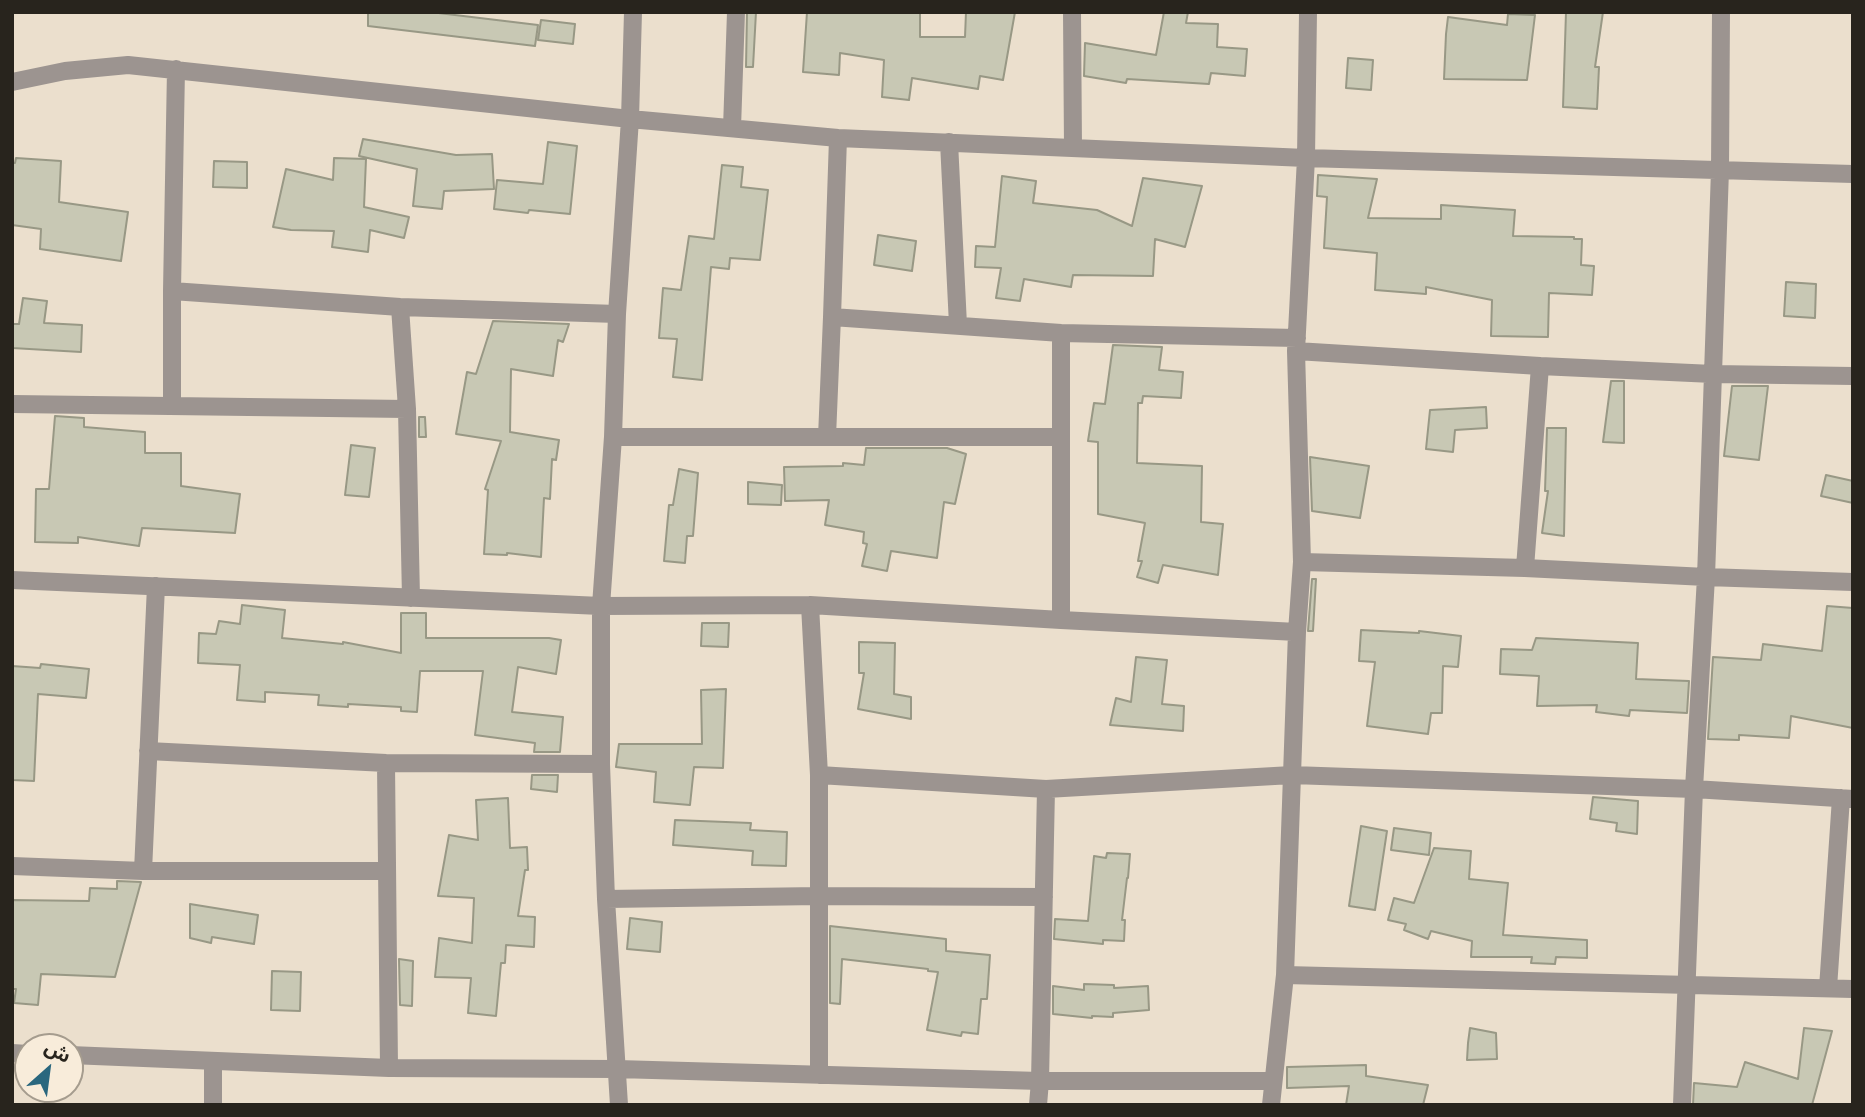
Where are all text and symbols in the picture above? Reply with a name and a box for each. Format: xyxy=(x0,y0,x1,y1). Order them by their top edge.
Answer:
north arrow xyxy=(14,1033,84,1103)
text: ش xyxy=(40,1034,76,1069)

